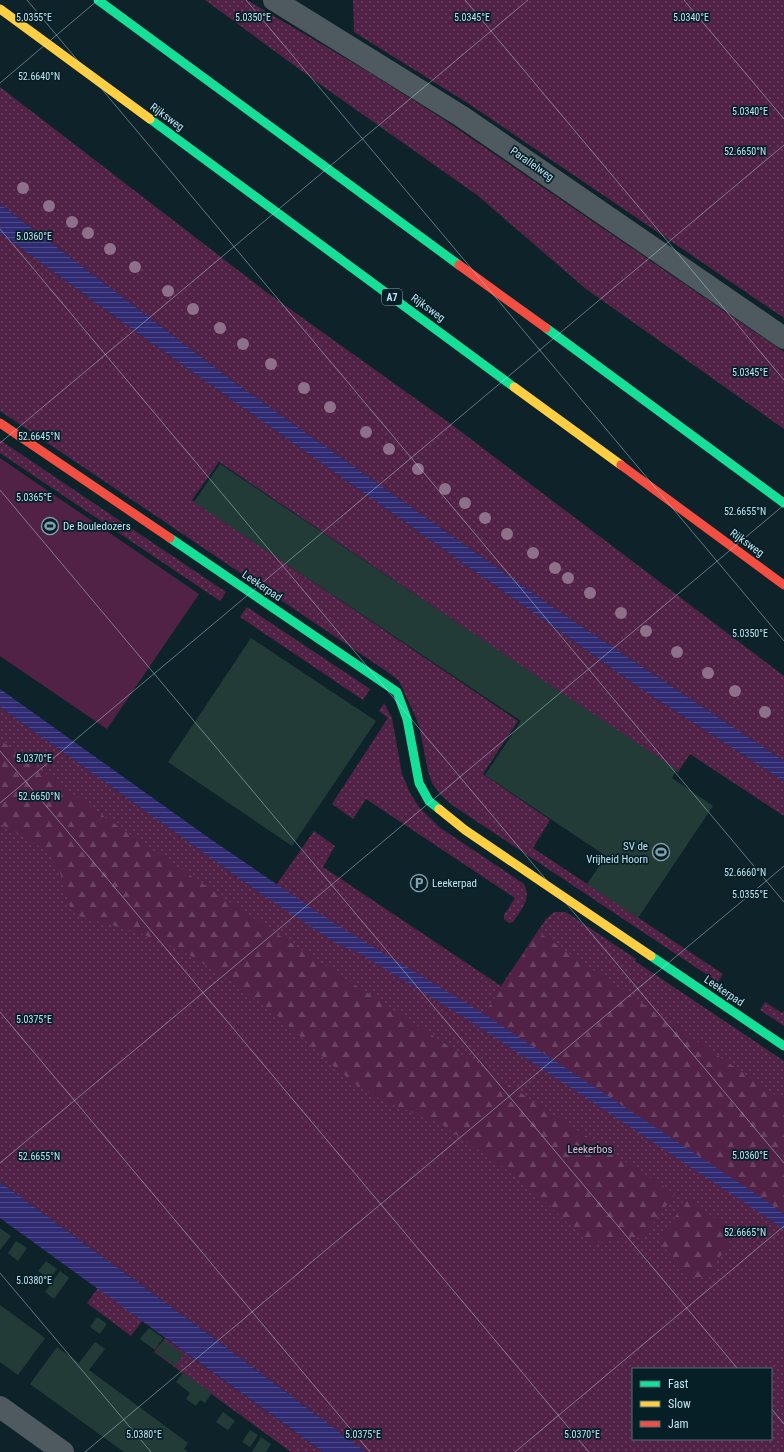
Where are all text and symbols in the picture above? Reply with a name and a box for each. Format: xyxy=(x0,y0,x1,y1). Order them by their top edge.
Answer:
text: 5.0355°E xyxy=(16,12,52,23)
text: 5.0350°E xyxy=(235,12,271,23)
text: 5.0345°E xyxy=(454,12,490,23)
text: 5.0340°E xyxy=(673,12,709,23)
text: 52.6640°N xyxy=(18,71,60,82)
street label: Rijksweg xyxy=(148,100,186,134)
text: 5.0340°E xyxy=(732,106,768,117)
street label: Parallelweg xyxy=(508,144,556,184)
text: 52.6650°N xyxy=(724,146,766,157)
text: 5.0360°E xyxy=(16,231,52,242)
road number: A7 xyxy=(382,289,402,305)
street label: Rijksweg xyxy=(409,291,447,325)
text: 5.0345°E xyxy=(732,367,768,378)
text: 52.6645°N xyxy=(18,431,60,442)
text: 5.0365°E xyxy=(16,492,52,503)
text: 52.6655°N xyxy=(724,506,766,517)
sports icon: De Bouledozers xyxy=(40,516,60,536)
place label: De Bouledozers xyxy=(63,520,131,533)
street label: Rijksweg xyxy=(728,526,766,560)
street label: Leekerpad xyxy=(240,568,284,604)
text: 5.0350°E xyxy=(732,628,768,639)
text: 5.0370°E xyxy=(16,753,52,764)
text: 52.6650°N xyxy=(18,791,60,802)
place label: SV de Vrijheid Hoorn xyxy=(586,840,648,866)
sports icon: SV de Vrijheid Hoorn xyxy=(651,842,671,862)
text: 52.6660°N xyxy=(724,867,766,878)
parking icon: Leekerpad xyxy=(409,873,429,893)
place label: Leekerpad xyxy=(432,877,477,890)
text: 5.0355°E xyxy=(732,889,768,900)
street label: Leekerpad xyxy=(702,973,746,1009)
text: 5.0375°E xyxy=(16,1014,52,1025)
park label: Leekerbos xyxy=(568,1143,612,1156)
text: 5.0360°E xyxy=(732,1150,768,1161)
text: 52.6655°N xyxy=(18,1151,60,1162)
text: 52.6665°N xyxy=(724,1227,766,1238)
text: 5.0380°E xyxy=(16,1275,52,1286)
legend xyxy=(632,1368,772,1440)
text: Fast xyxy=(668,1377,689,1391)
text: Slow xyxy=(668,1397,691,1411)
text: Jam xyxy=(668,1417,689,1431)
text: 5.0380°E xyxy=(126,1429,162,1440)
text: 5.0375°E xyxy=(345,1429,381,1440)
text: 5.0370°E xyxy=(564,1429,600,1440)

